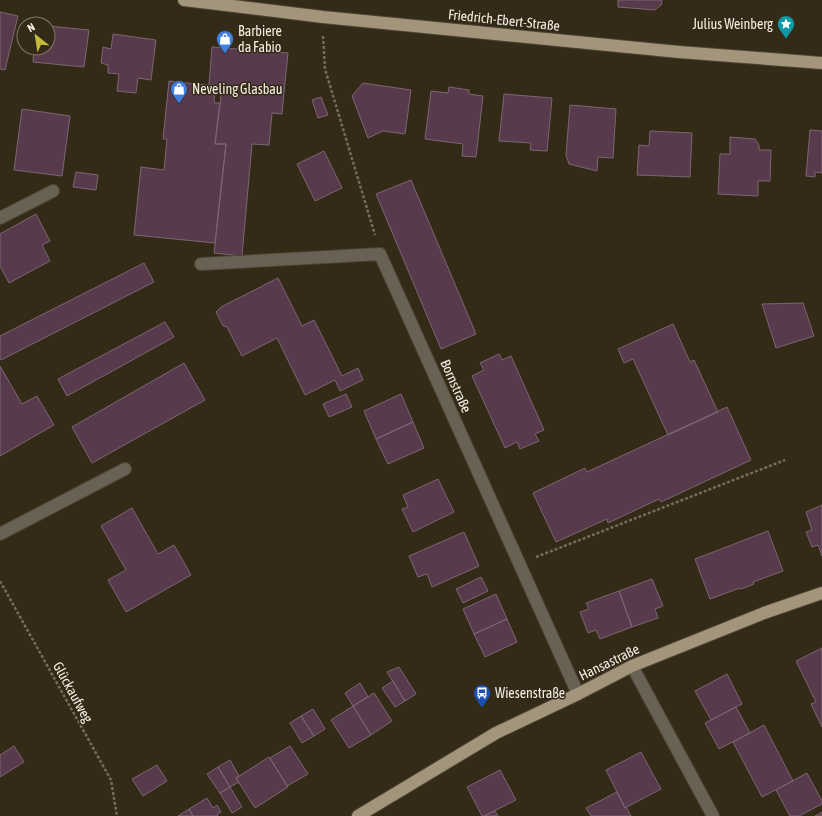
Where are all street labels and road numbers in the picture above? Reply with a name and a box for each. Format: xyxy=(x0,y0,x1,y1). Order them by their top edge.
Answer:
street label: Friedrich-Ebert-Straße xyxy=(447,6,561,34)
street label: Bornstraße xyxy=(437,357,475,415)
street label: Hansastraße xyxy=(576,641,642,683)
street label: Glückaufweg xyxy=(50,659,96,725)

